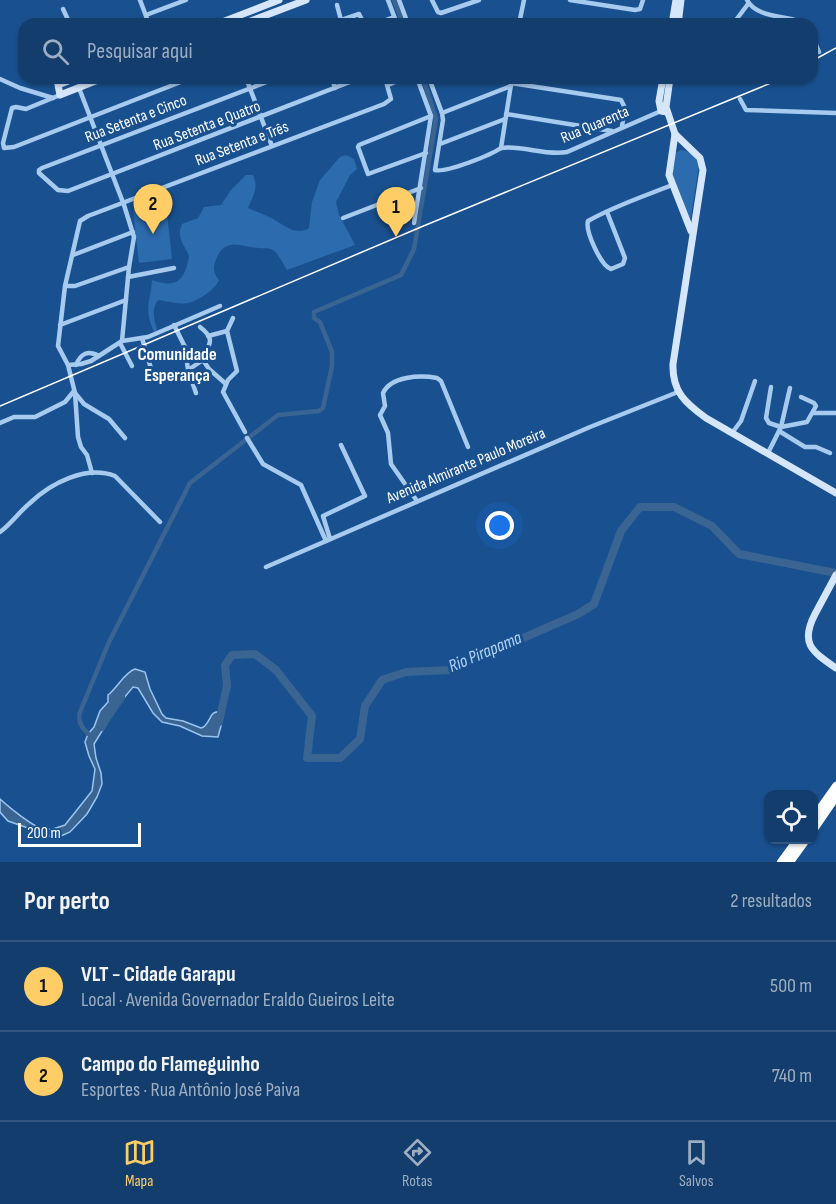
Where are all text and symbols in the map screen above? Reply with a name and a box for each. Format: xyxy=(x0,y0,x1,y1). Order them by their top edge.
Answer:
search box xyxy=(18,18,818,84)
icon: search xyxy=(39,35,72,68)
text: Pesquisar aqui xyxy=(87,38,192,65)
street label: Rua Setenta e Cinco xyxy=(83,91,189,147)
street label: Rua Setenta e Quatro xyxy=(151,97,263,155)
street label: Rua Quarenta xyxy=(558,102,632,148)
street label: Rua Setenta e Três xyxy=(193,117,292,171)
pin: 2 xyxy=(134,184,172,234)
pin: 1 xyxy=(376,188,416,237)
district label: Comunidade Esperança xyxy=(137,344,217,386)
street label: Avenida Almirante Paulo Moreira xyxy=(383,424,548,508)
your location xyxy=(485,511,514,540)
water label: Rio Pirapama xyxy=(445,627,525,677)
map controls xyxy=(764,790,818,844)
button: locate xyxy=(764,790,818,844)
scale bar xyxy=(18,820,141,848)
text: 200 m xyxy=(27,824,61,843)
text: Por perto xyxy=(24,886,110,917)
text: 2 resultados xyxy=(730,889,812,913)
text: VLT - Cidade Garapu xyxy=(81,961,236,988)
text: 1 xyxy=(40,974,47,998)
text: 500 m xyxy=(770,974,812,998)
text: Local · Avenida Governador Eraldo Gueiros Leite xyxy=(81,988,395,1012)
text: Campo do Flameguinho xyxy=(81,1051,260,1078)
text: 2 xyxy=(39,1064,48,1088)
text: 740 m xyxy=(772,1064,812,1088)
text: Esportes · Rua Antônio José Paiva xyxy=(81,1078,300,1102)
tab: Mapa xyxy=(123,1136,156,1191)
tab: Rotas xyxy=(401,1136,434,1191)
tab: Salvos xyxy=(679,1136,713,1191)

